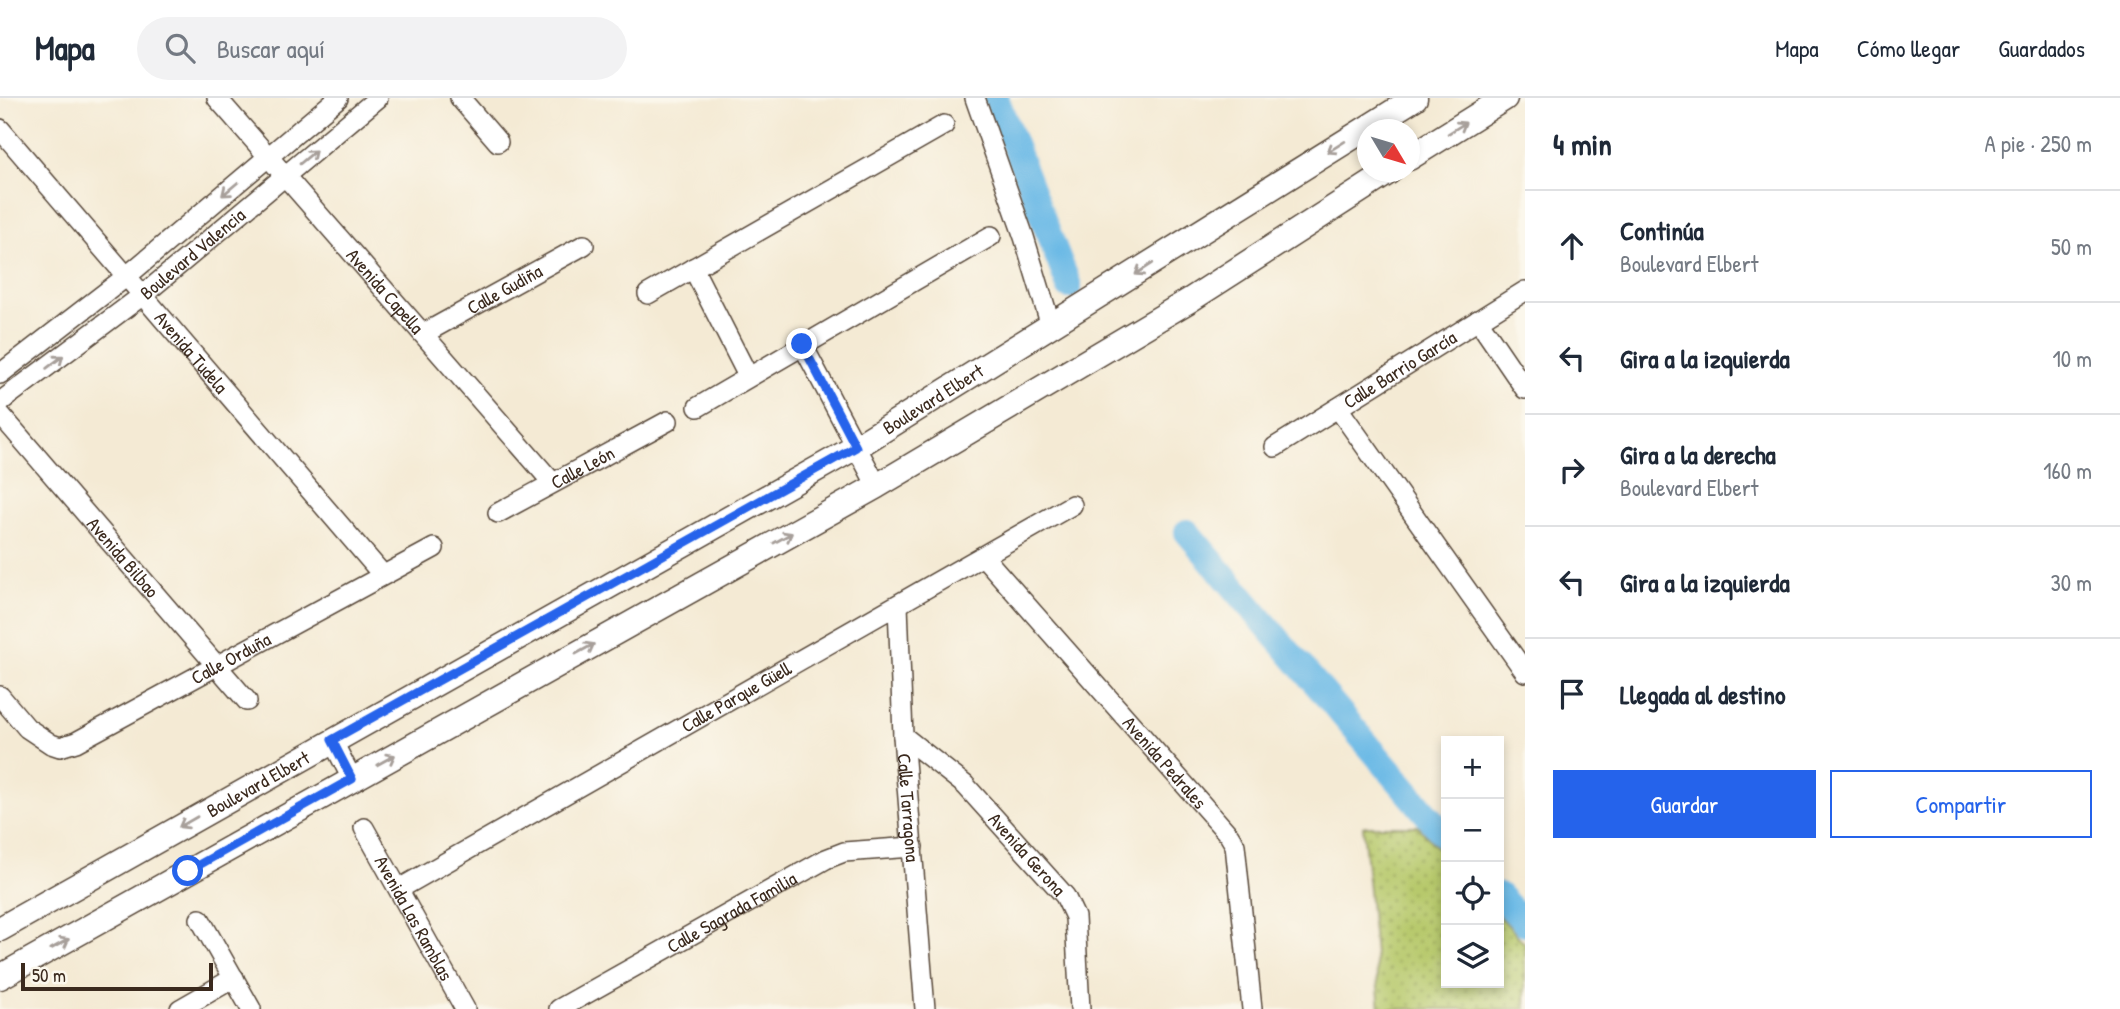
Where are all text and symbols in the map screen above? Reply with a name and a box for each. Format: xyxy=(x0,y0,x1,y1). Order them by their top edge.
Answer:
search box xyxy=(137,17,627,80)
text: Mapa xyxy=(35,26,95,70)
icon: search xyxy=(161,29,199,67)
text: Buscar aquí xyxy=(217,31,325,66)
text: Mapa xyxy=(1775,32,1819,64)
text: Cómo llegar xyxy=(1857,32,1960,64)
text: Guardados xyxy=(1998,32,2085,64)
north arrow xyxy=(1357,119,1420,182)
one-way arrow xyxy=(1447,121,1467,135)
text: 4 min xyxy=(1553,124,1612,164)
text: A pie · 250 m xyxy=(1984,128,2092,159)
one-way arrow xyxy=(1327,140,1346,155)
one-way arrow xyxy=(298,149,316,165)
one-way arrow xyxy=(221,181,239,197)
street label: Boulevard Valencia xyxy=(134,201,251,305)
text: Continúa xyxy=(1620,213,1704,248)
icon: ahead xyxy=(1553,227,1591,265)
text: 50 m xyxy=(2051,231,2092,262)
street label: Avenida Capella xyxy=(341,243,430,340)
text: Boulevard Elbert xyxy=(1620,248,1758,279)
street label: Calle Gudiña xyxy=(462,257,547,320)
one-way arrow xyxy=(1134,262,1154,276)
street label: Avenida Tudela xyxy=(149,305,234,399)
street label: Calle Barrio García xyxy=(1338,324,1462,414)
route end xyxy=(786,328,817,359)
icon: left xyxy=(1553,339,1591,377)
text: Gira a la izquierda xyxy=(1620,341,1790,376)
text: 10 m xyxy=(2052,343,2092,374)
one-way arrow xyxy=(45,354,64,369)
street label: Boulevard Elbert xyxy=(877,357,989,440)
text: Gira a la derecha xyxy=(1620,437,1776,472)
street label: Calle León xyxy=(546,439,619,495)
icon: right xyxy=(1553,451,1591,489)
text: 160 m xyxy=(2043,455,2092,486)
text: Boulevard Elbert xyxy=(1620,472,1758,503)
street label: Avenida Bilbao xyxy=(81,511,165,603)
one-way arrow xyxy=(773,531,793,545)
icon: left xyxy=(1553,563,1591,601)
text: Gira a la izquierda xyxy=(1620,565,1790,600)
text: 30 m xyxy=(2050,567,2092,598)
street label: Calle Orduña xyxy=(186,626,276,690)
one-way arrow xyxy=(574,642,594,656)
street label: Calle Parque Güell xyxy=(676,655,796,738)
icon: arrive xyxy=(1553,675,1591,713)
text: Llegada al destino xyxy=(1620,677,1786,712)
street label: Avenida Pedrales xyxy=(1117,710,1213,814)
map controls xyxy=(1441,736,1504,988)
button: + xyxy=(1441,736,1504,799)
street label: Boulevard Elbert xyxy=(202,744,315,823)
street label: Calle Tarragona xyxy=(891,752,926,863)
one-way arrow xyxy=(375,753,396,766)
button: Guardar xyxy=(1553,770,1816,838)
button: Compartir xyxy=(1830,770,2092,838)
button: − xyxy=(1441,799,1504,862)
street label: Avenida Gerona xyxy=(983,807,1072,902)
one-way arrow xyxy=(178,815,198,829)
street label: Avenida Las Ramblas xyxy=(369,851,460,985)
route start xyxy=(172,855,203,886)
button: locate xyxy=(1441,862,1504,925)
street label: Calle Sagrada Familia xyxy=(662,865,802,959)
button: layers xyxy=(1441,925,1504,988)
one-way arrow xyxy=(49,937,69,951)
scale bar xyxy=(21,960,214,992)
text: 50 m xyxy=(32,962,66,988)

